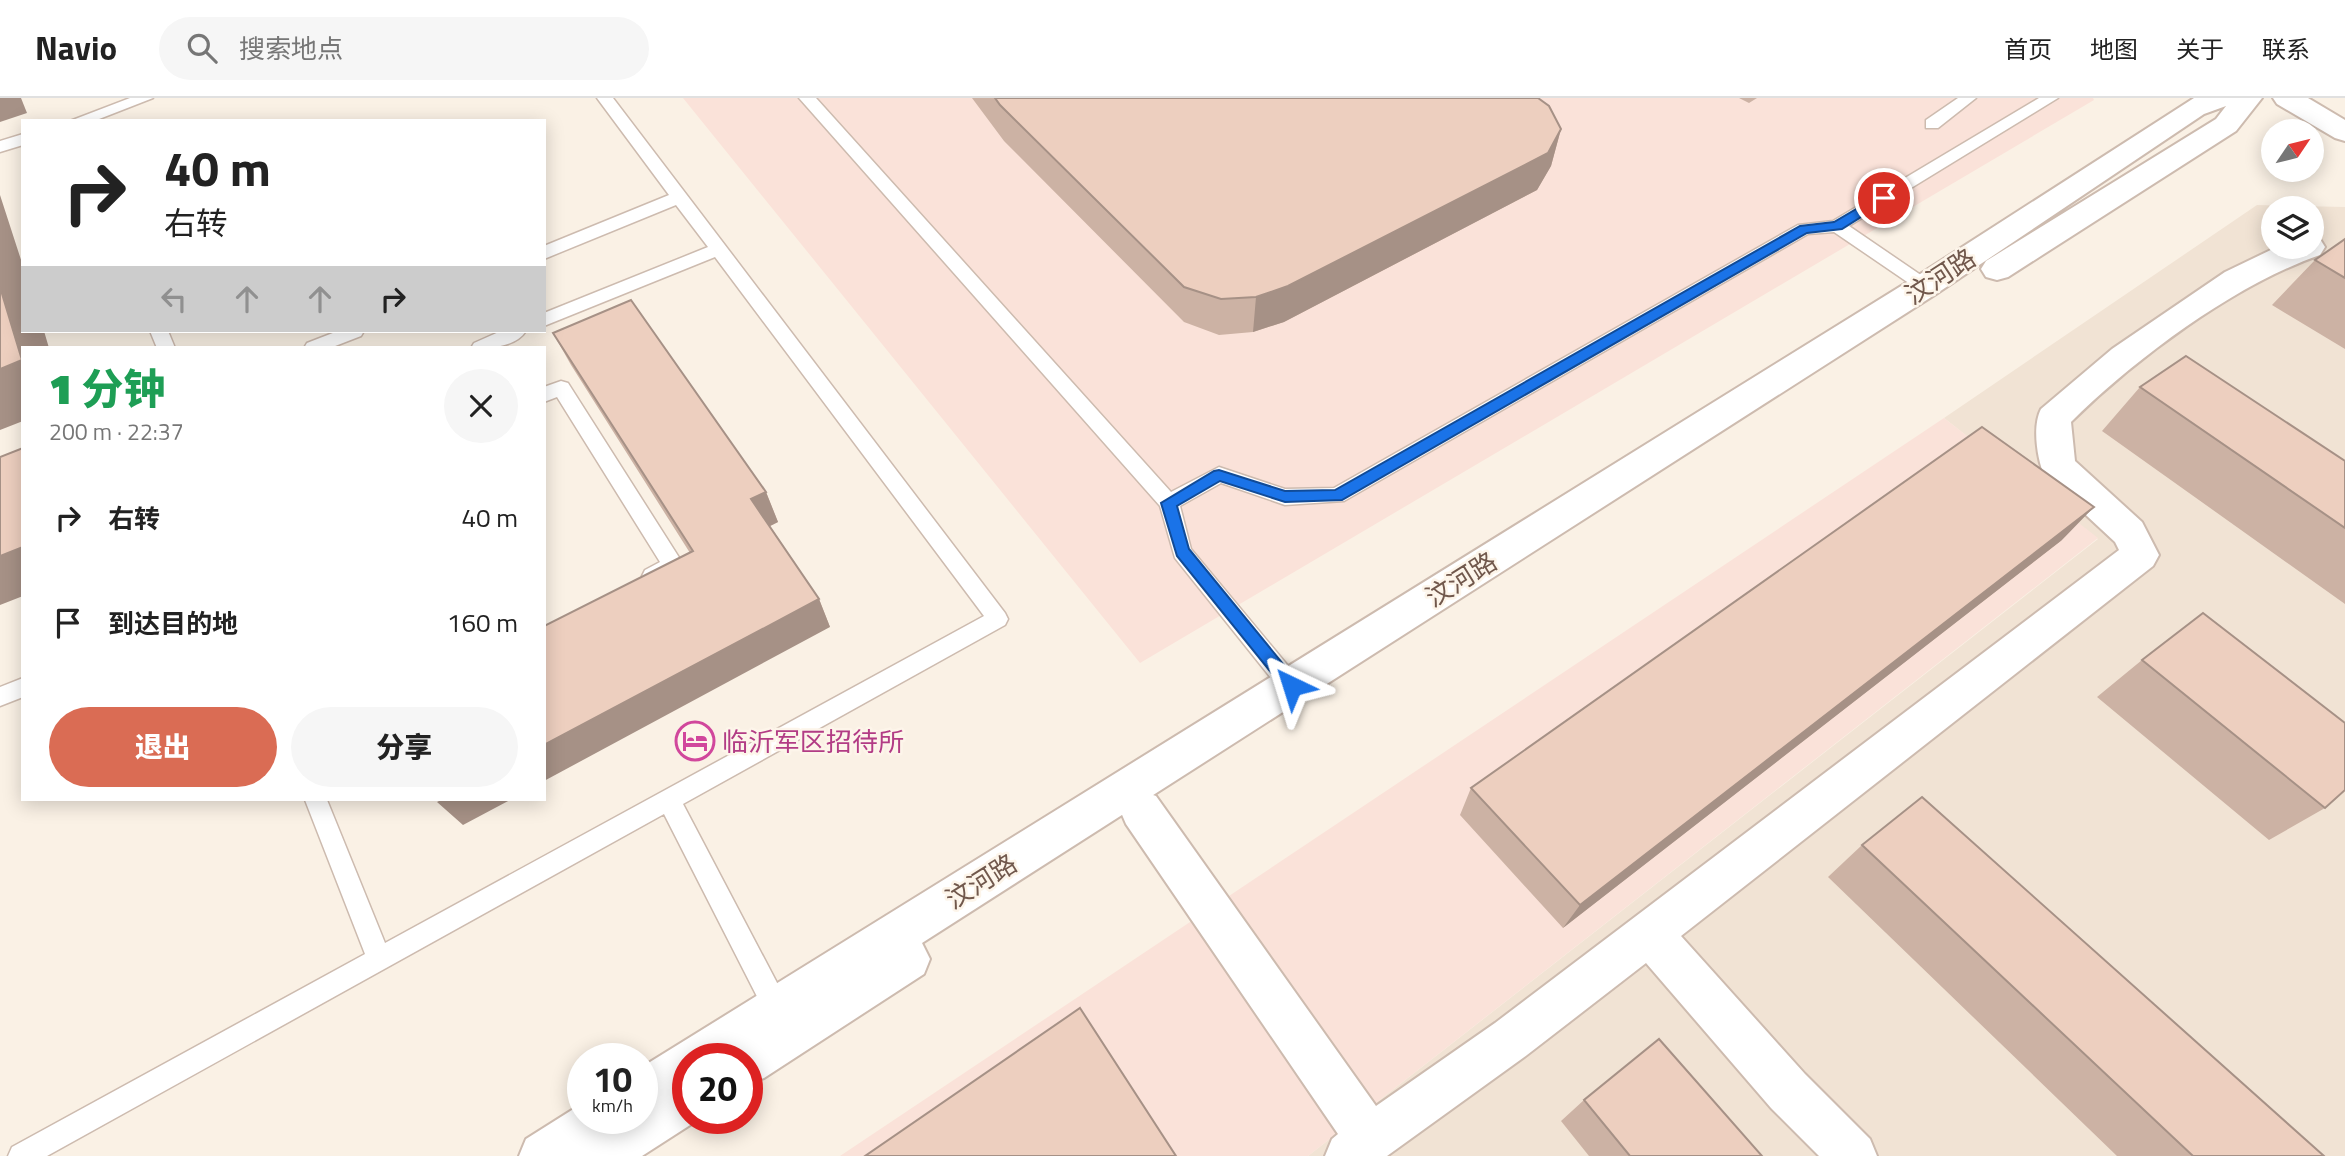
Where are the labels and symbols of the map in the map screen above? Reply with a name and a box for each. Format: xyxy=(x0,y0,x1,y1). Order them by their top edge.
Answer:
north arrow xyxy=(2261,119,2324,182)
pin xyxy=(1854,168,1914,228)
street label: 汶河路 xyxy=(1897,238,1983,314)
street label: 汶河路 xyxy=(1418,542,1504,616)
position arrow xyxy=(1255,649,1329,723)
hotel icon: 临沂军区招待所 xyxy=(674,720,716,762)
place label: 临沂军区招待所 xyxy=(722,722,904,761)
street label: 汶河路 xyxy=(938,844,1024,918)
speed limit sign: 20 xyxy=(672,1043,763,1134)

